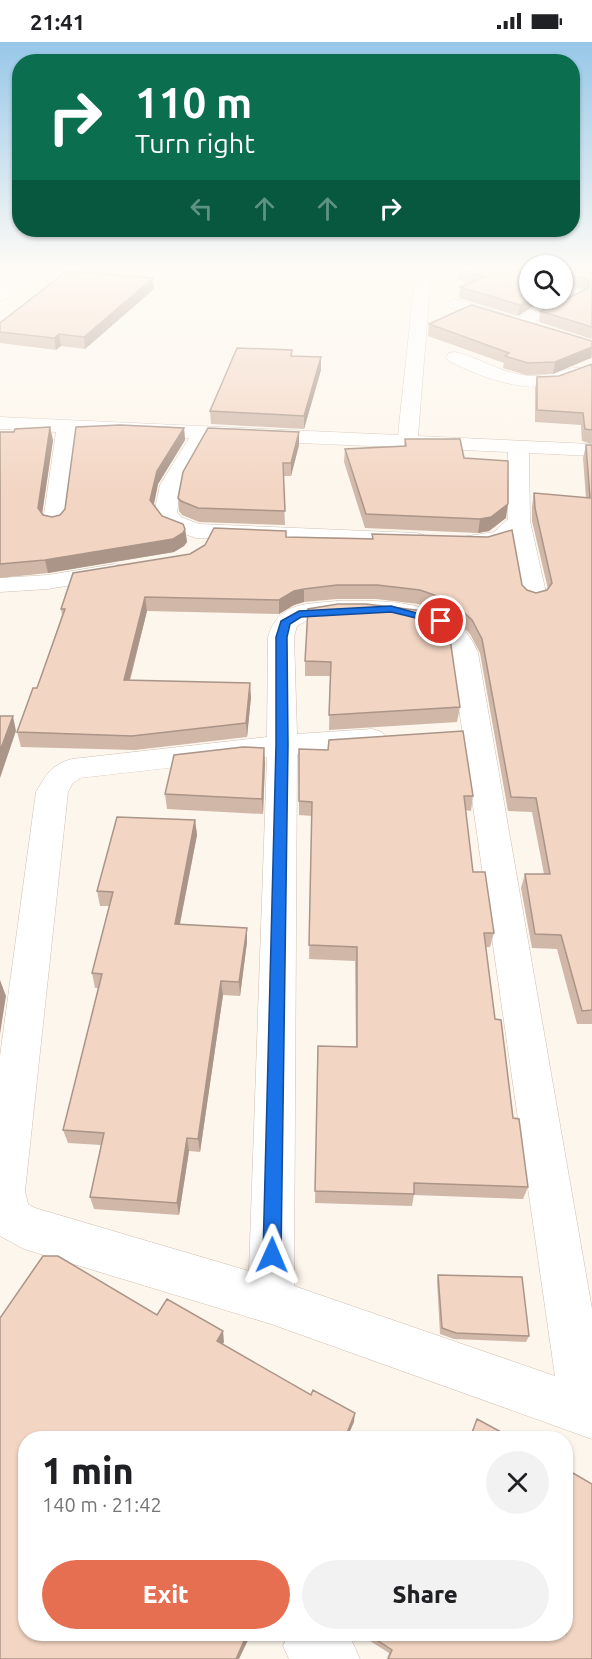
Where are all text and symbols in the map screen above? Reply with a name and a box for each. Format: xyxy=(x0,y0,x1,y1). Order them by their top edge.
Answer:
text: 21:41 xyxy=(30,9,85,34)
icon: right xyxy=(36,78,114,156)
text: 110 m xyxy=(135,79,252,126)
text: Turn right xyxy=(135,128,255,158)
icon: left xyxy=(185,192,218,225)
icon: ahead xyxy=(248,192,281,225)
icon: ahead xyxy=(311,192,344,225)
icon: right xyxy=(374,192,407,225)
map controls xyxy=(519,255,573,309)
button: search xyxy=(519,255,573,309)
pin xyxy=(415,595,466,646)
icon: arrive xyxy=(424,604,457,637)
position arrow xyxy=(240,1223,304,1287)
text: 1 min xyxy=(42,1450,134,1491)
button: close xyxy=(486,1451,549,1514)
text: 140 m · 21:42 xyxy=(42,1493,162,1516)
button: Exit xyxy=(42,1560,290,1629)
button: Share xyxy=(302,1560,549,1629)

